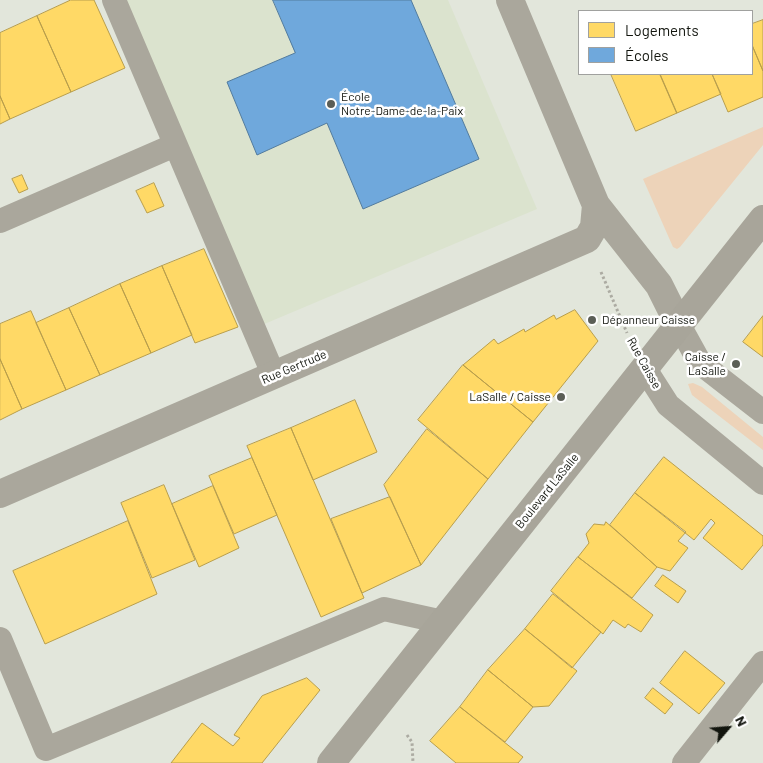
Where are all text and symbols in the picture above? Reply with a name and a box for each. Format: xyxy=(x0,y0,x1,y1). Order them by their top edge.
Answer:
legend xyxy=(578,10,753,75)
text: Logements xyxy=(625,21,699,39)
text: Écoles xyxy=(625,46,669,64)
place label: École Notre-Dame-de-la-Paix xyxy=(341,90,463,118)
marker: École Notre-Dame-de-la-Paix xyxy=(325,98,337,110)
place label: Dépanneur Caisse xyxy=(602,313,695,327)
marker: Dépanneur Caisse xyxy=(586,314,598,326)
street label: Rue Caisse xyxy=(624,335,664,391)
street label: Rue Gertrude xyxy=(259,347,329,387)
place label: Caisse / LaSalle xyxy=(685,350,726,378)
marker: Caisse / LaSalle xyxy=(730,358,742,370)
place label: LaSalle / Caisse xyxy=(469,390,551,404)
marker: LaSalle / Caisse xyxy=(555,391,567,403)
street label: Boulevard LaSalle xyxy=(512,451,582,531)
north arrow xyxy=(703,703,753,753)
text: N xyxy=(732,713,751,729)

